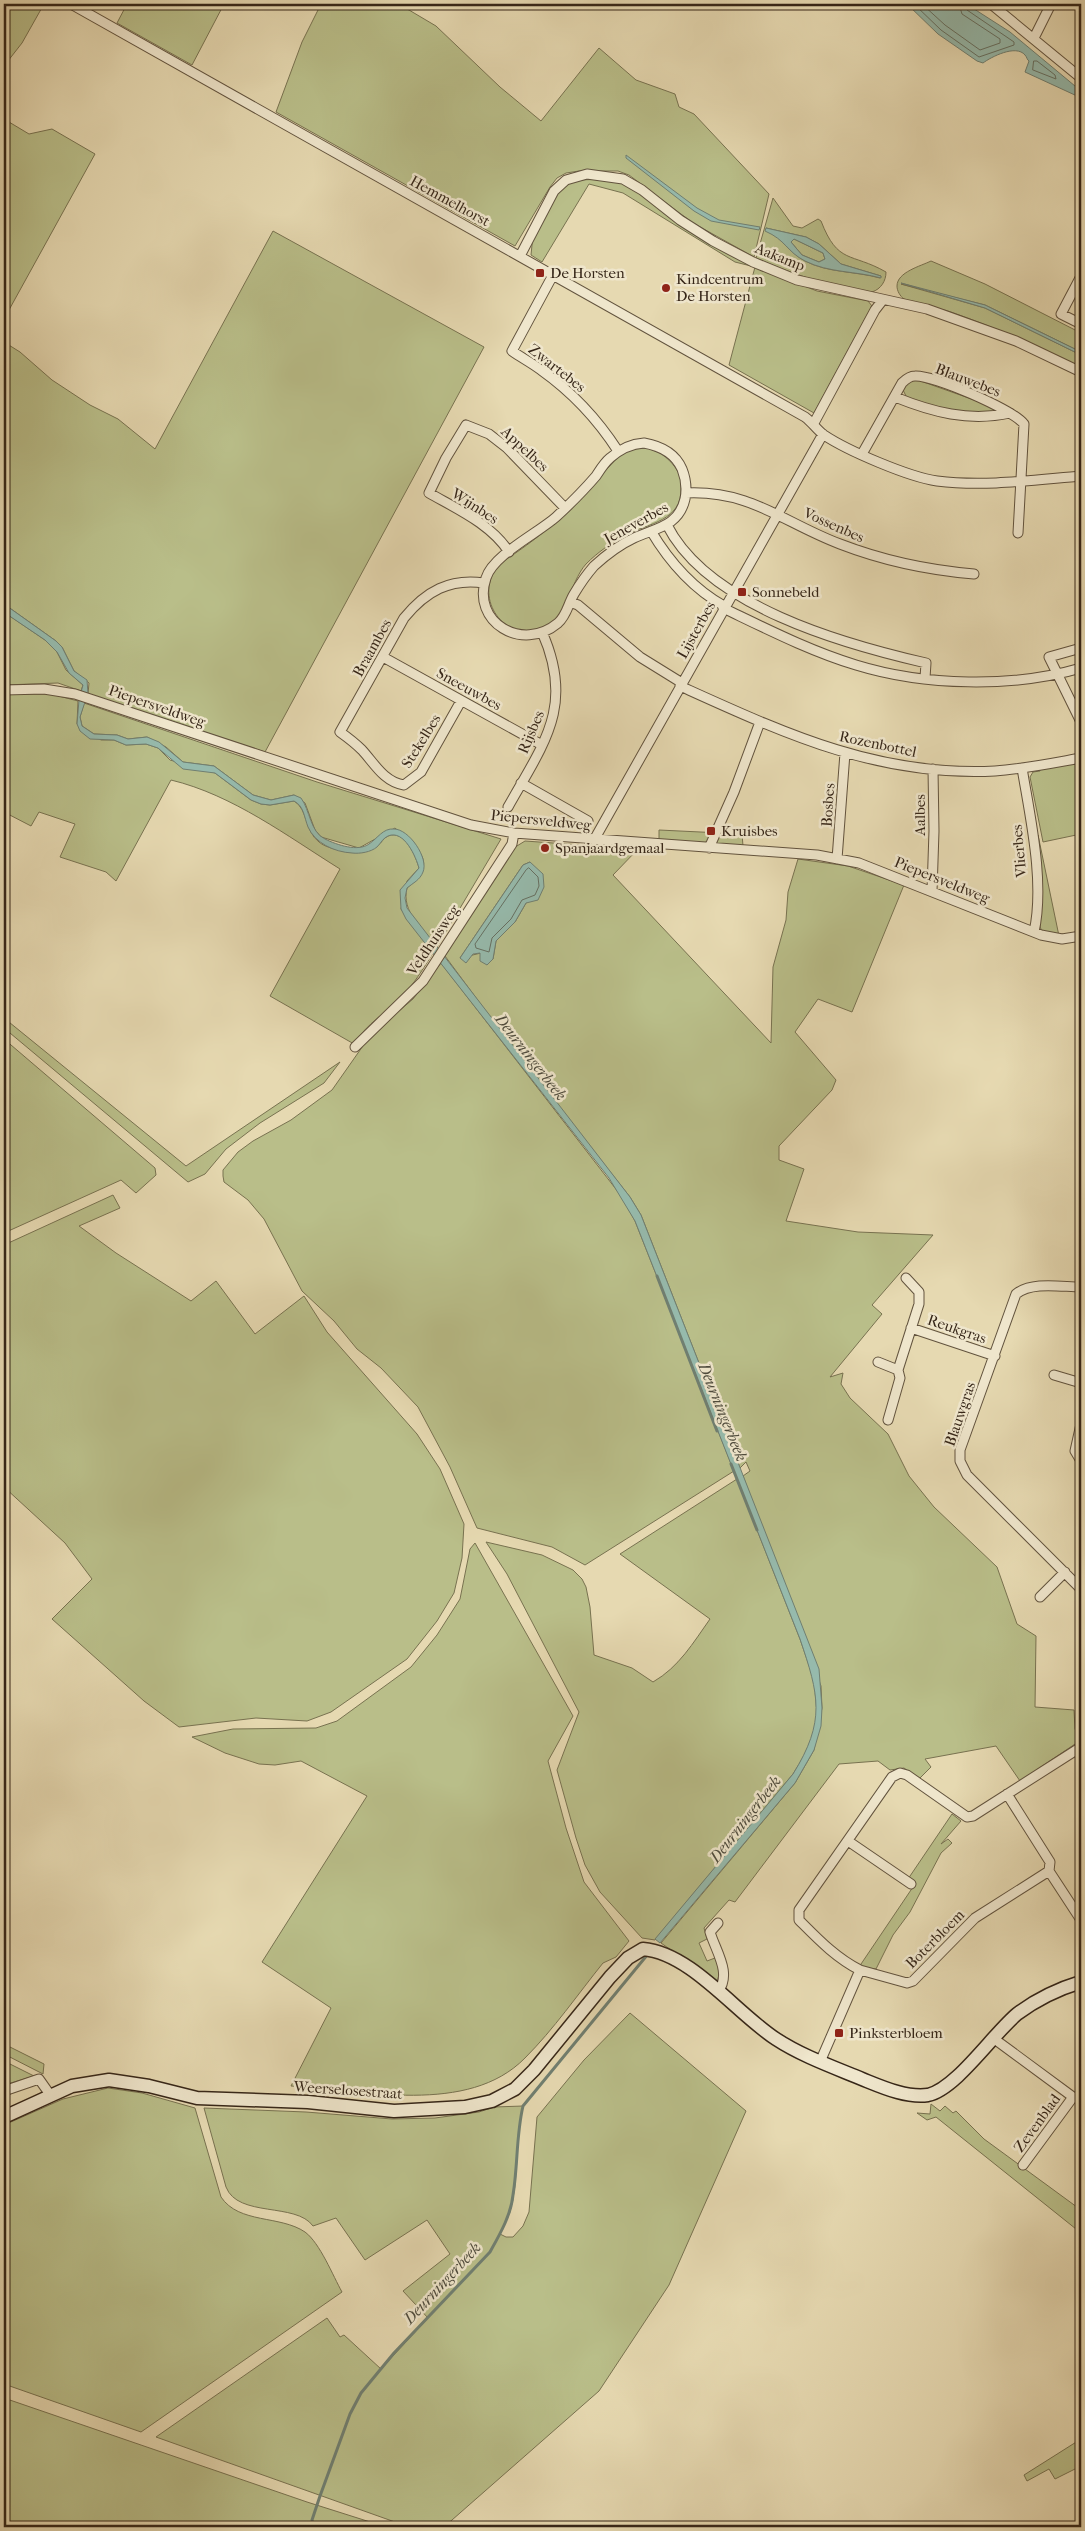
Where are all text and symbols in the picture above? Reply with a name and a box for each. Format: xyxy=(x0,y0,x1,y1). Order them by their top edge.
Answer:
street label: Hemmelhorst xyxy=(407,172,494,231)
street label: Aakamp xyxy=(752,239,807,275)
place label: De Horsten xyxy=(550,264,625,282)
marker: De Horsten xyxy=(534,267,546,279)
place label: Kindcentrum De Horsten xyxy=(676,270,764,305)
marker: Kindcentrum De Horsten xyxy=(660,282,672,294)
street label: Zwartebes xyxy=(525,340,590,396)
street label: Blauwebes xyxy=(933,359,1004,401)
street label: Appelbes xyxy=(497,422,553,476)
street label: Wijnbes xyxy=(447,484,502,528)
street label: Jeneverbes xyxy=(600,498,672,548)
street label: Vossenbes xyxy=(800,503,868,547)
place label: Sonnebeld xyxy=(752,583,820,601)
marker: Sonnebeld xyxy=(736,586,748,598)
street label: Lijsterbes xyxy=(673,598,719,662)
street label: Braambes xyxy=(349,616,395,680)
street label: Sneeuwbes xyxy=(433,664,505,714)
street label: Piepersveldweg xyxy=(106,681,209,731)
street label: Rijsbes xyxy=(514,707,548,756)
street label: Stekelbes xyxy=(397,710,445,771)
street label: Rozenbottel xyxy=(838,727,918,761)
street label: Bosbes xyxy=(817,782,839,827)
street label: Aalbes xyxy=(911,794,929,837)
street label: Piepersveldweg xyxy=(490,806,593,834)
place label: Kruisbes xyxy=(721,822,778,840)
street label: Vlierbes xyxy=(1008,823,1030,879)
marker: Kruisbes xyxy=(705,825,717,837)
place label: Spanjaardgemaal xyxy=(555,839,664,857)
marker: Spanjaardgemaal xyxy=(539,842,551,854)
street label: Piepersveldweg xyxy=(892,853,993,908)
street label: Veldhuisweg xyxy=(402,900,464,980)
water label: Deurningerbeek xyxy=(491,1009,571,1104)
street label: Reukgras xyxy=(925,1311,989,1348)
water label: Deurningerbeek xyxy=(694,1359,751,1464)
street label: Blauwgras xyxy=(941,1379,980,1449)
water label: Deurningerbeek xyxy=(705,1772,785,1867)
street label: Boterbloem xyxy=(902,1905,969,1972)
place label: Pinksterbloem xyxy=(849,2024,943,2042)
marker: Pinksterbloem xyxy=(833,2027,845,2039)
street label: Weerselosestraat xyxy=(292,2077,404,2103)
street label: Zevenblad xyxy=(1010,2090,1065,2156)
water label: Deurningerbeek xyxy=(399,2238,485,2329)

